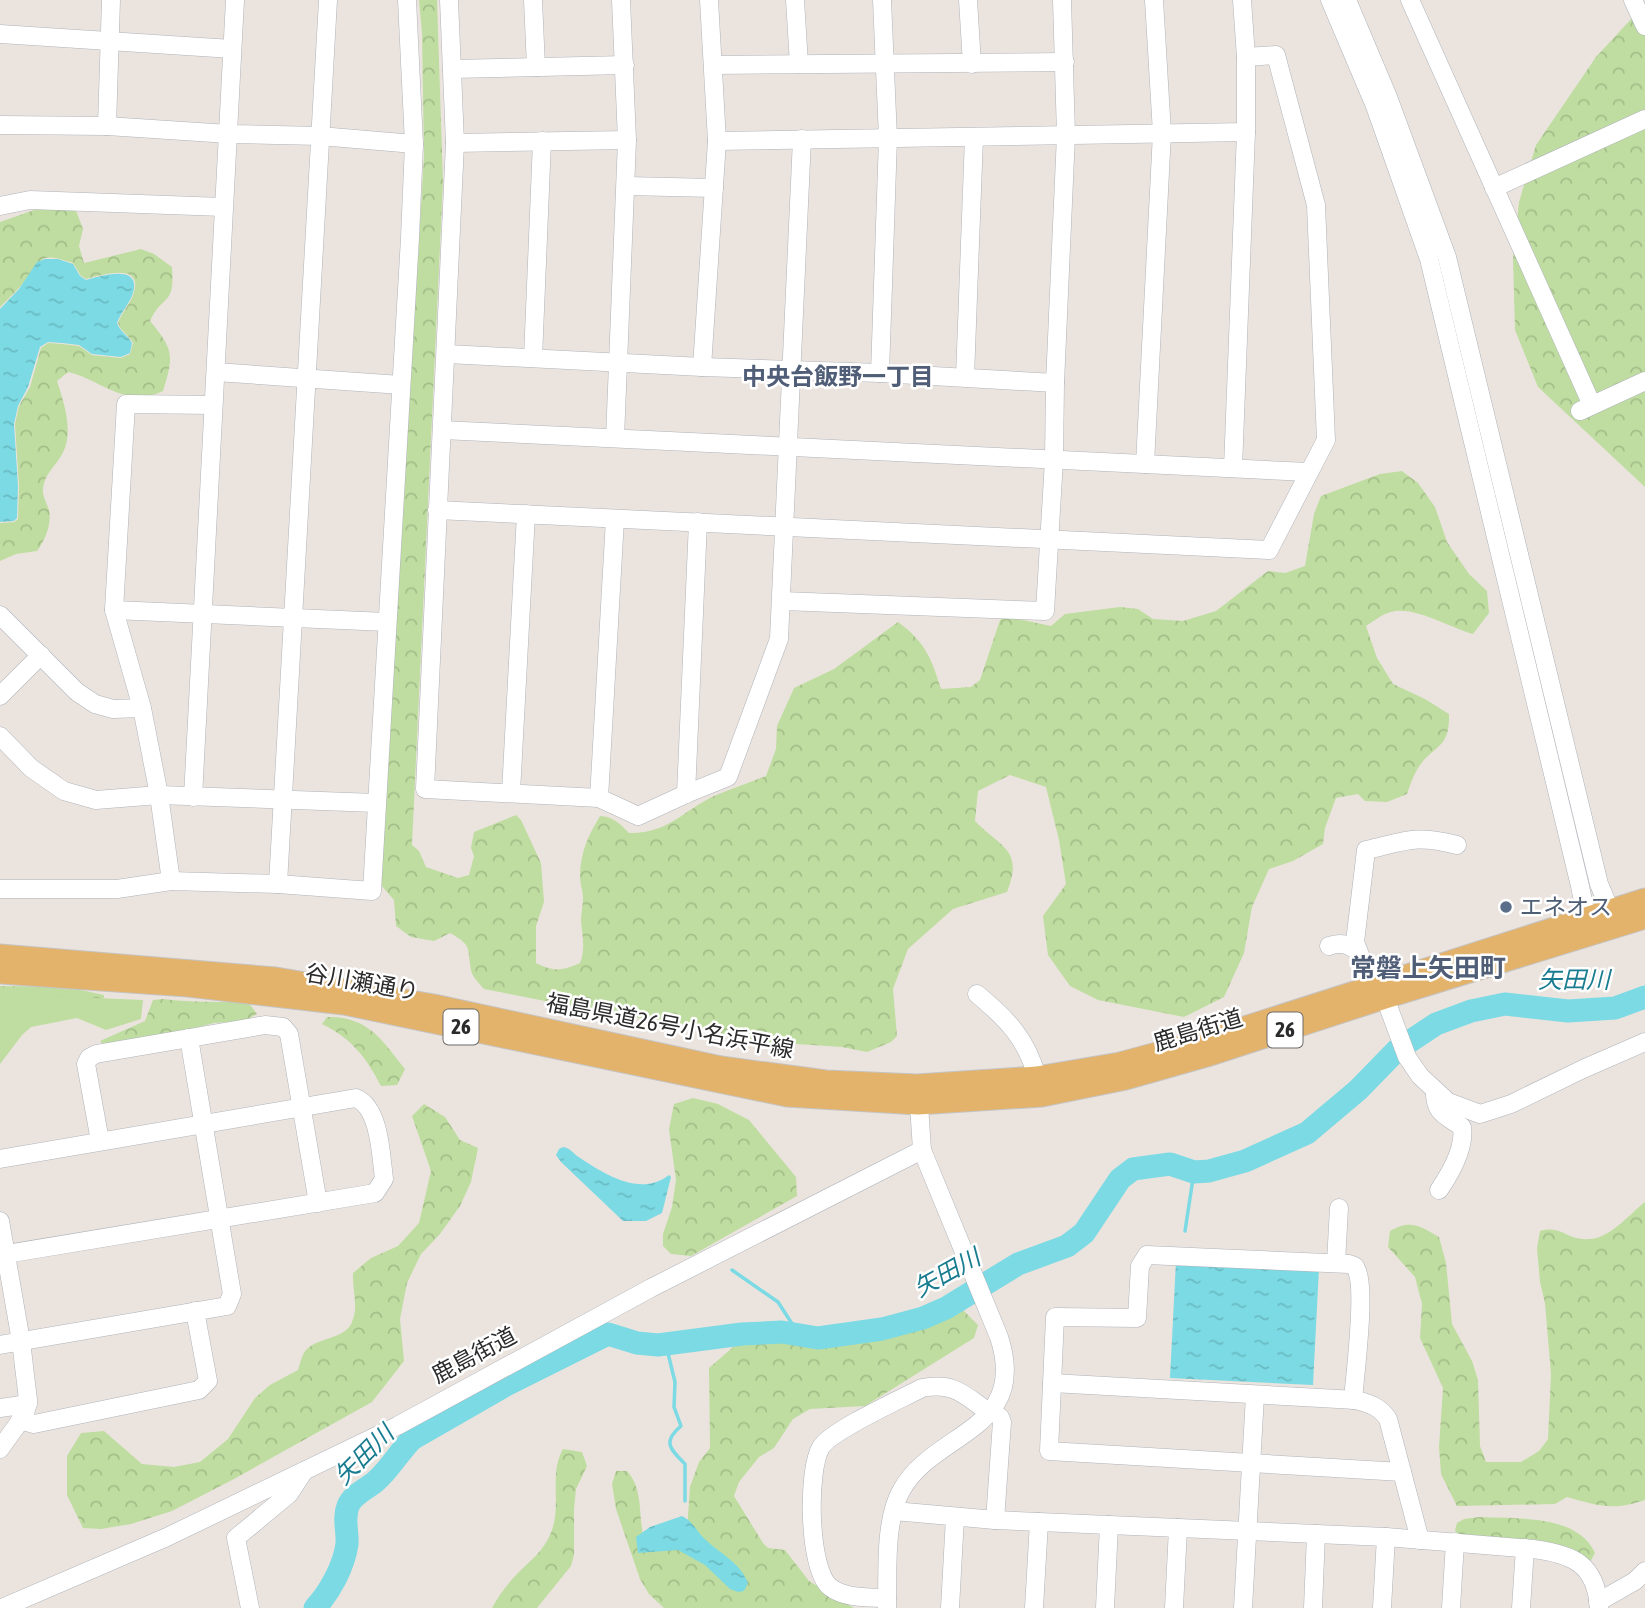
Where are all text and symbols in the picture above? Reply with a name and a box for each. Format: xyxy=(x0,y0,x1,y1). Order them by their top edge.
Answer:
district label: 中央台飯野一丁目 xyxy=(742,363,934,390)
place label: エネオス xyxy=(1520,894,1612,920)
marker: エネオス xyxy=(1498,899,1514,915)
district label: 常磐上矢田町 xyxy=(1350,953,1506,983)
street label: 谷川瀬通り xyxy=(303,959,421,1005)
water label: 矢田川 xyxy=(1538,966,1613,993)
street label: 福島県道26号小名浜平線 xyxy=(544,989,796,1063)
street label: 鹿島街道 xyxy=(1150,1004,1246,1056)
road number: 26 xyxy=(444,1010,478,1044)
road number: 26 xyxy=(1268,1012,1302,1048)
water label: 矢田川 xyxy=(909,1242,987,1302)
street label: 鹿島街道 xyxy=(427,1322,521,1388)
water label: 矢田川 xyxy=(329,1418,401,1490)

